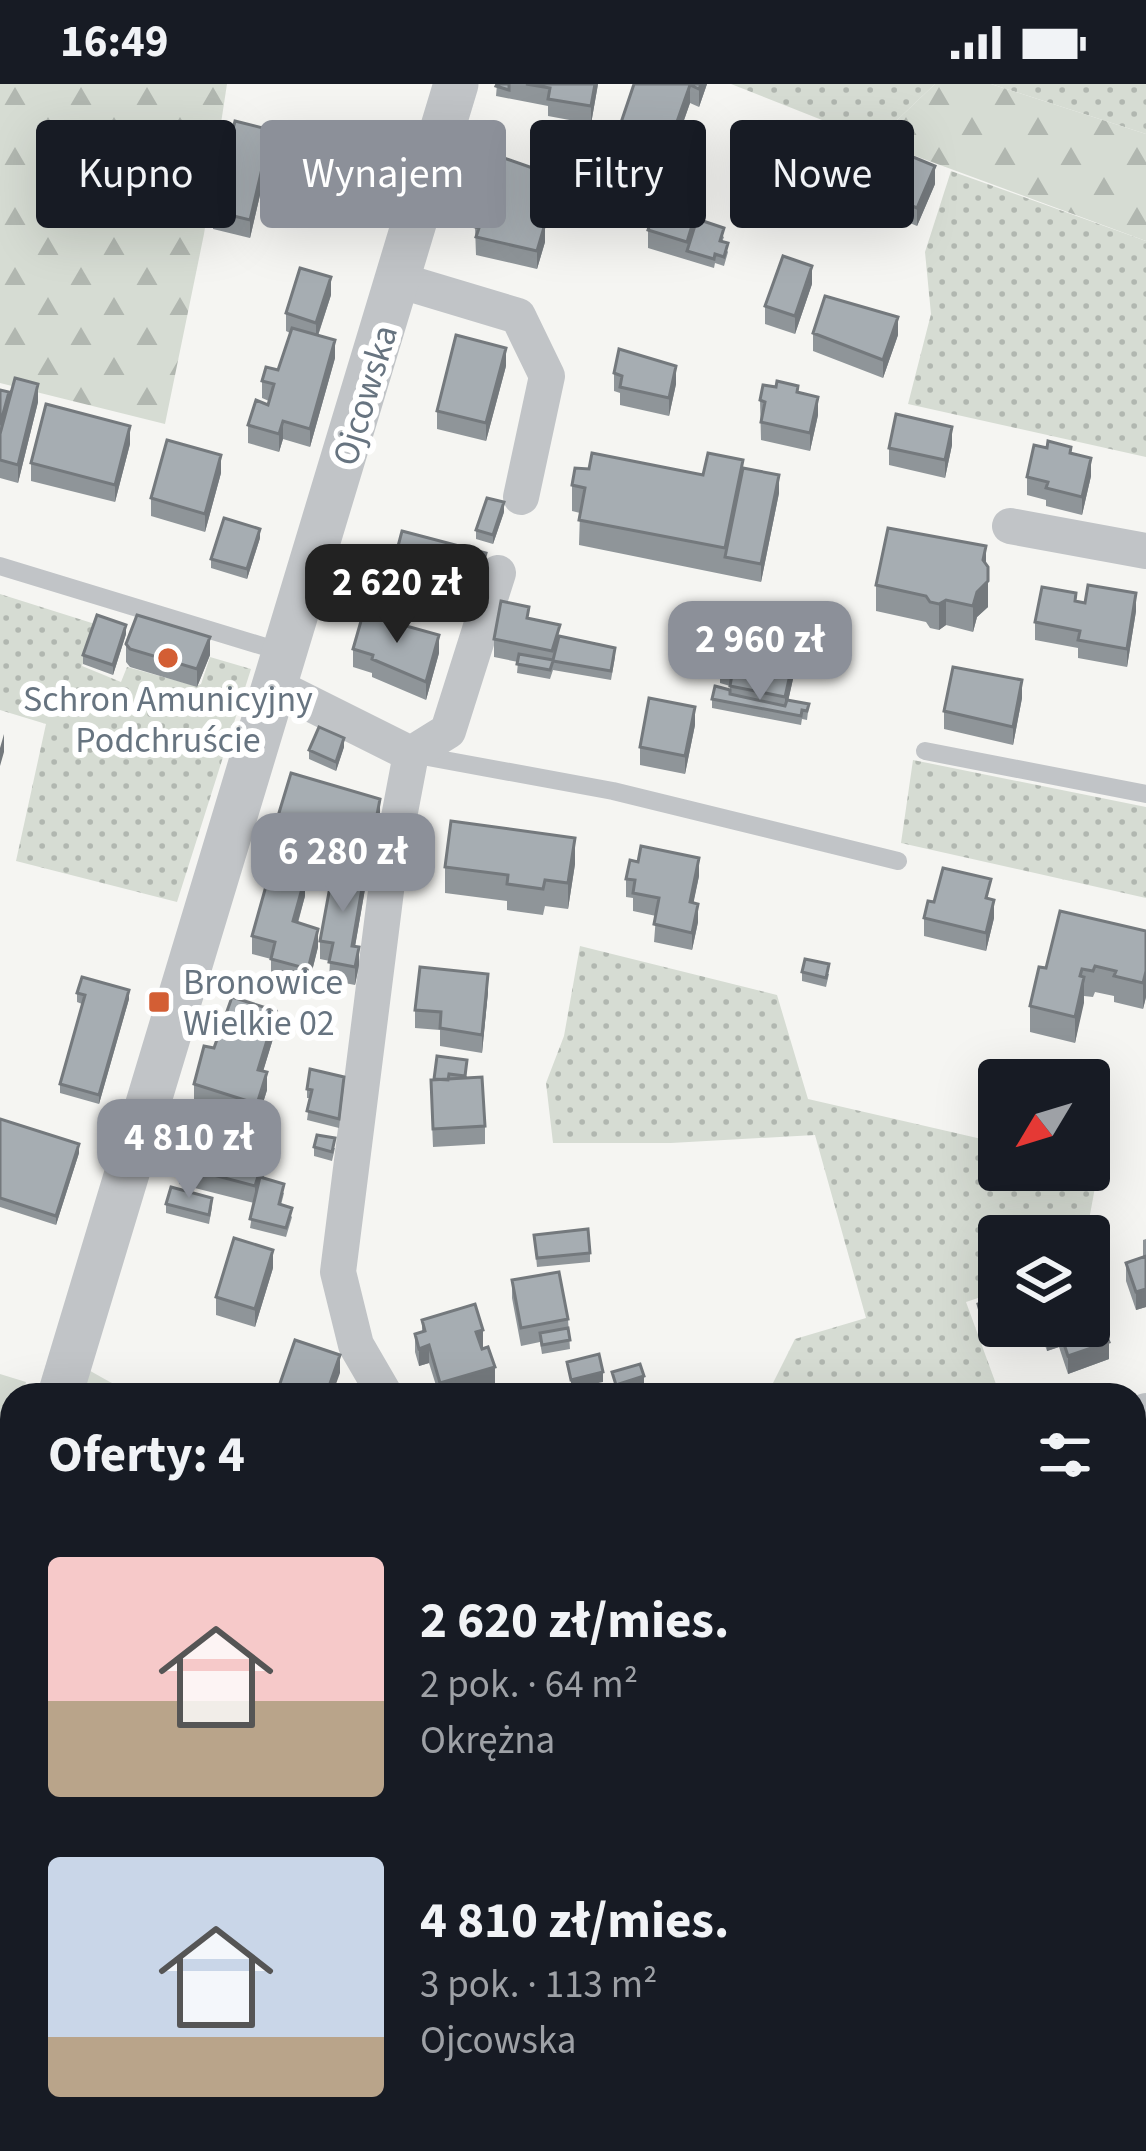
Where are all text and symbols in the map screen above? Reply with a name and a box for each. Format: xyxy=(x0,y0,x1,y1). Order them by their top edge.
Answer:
text: 16:49 xyxy=(60,10,169,74)
chip: Kupno xyxy=(36,120,236,228)
chip: Wynajem xyxy=(260,120,506,228)
chip: Filtry xyxy=(530,120,706,228)
chip: Nowe xyxy=(730,120,914,228)
street label: Ojcowska xyxy=(320,319,411,472)
pin: 2 620 zł xyxy=(273,544,521,646)
text: 2 620 zł xyxy=(332,555,462,611)
pin: 2 960 zł xyxy=(636,601,884,703)
text: 2 960 zł xyxy=(695,612,825,668)
marker: Schron Amunicyjny Podchruście xyxy=(155,645,181,671)
place label: Schron Amunicyjny Podchruście xyxy=(23,674,313,766)
pin: 6 280 zł xyxy=(219,813,467,915)
text: 6 280 zł xyxy=(278,824,408,880)
place label: Bronowice Wielkie 02 xyxy=(183,957,343,1049)
marker: Bronowice Wielkie 02 xyxy=(146,989,172,1015)
north arrow xyxy=(978,1059,1110,1191)
map controls xyxy=(978,1059,1110,1347)
pin: 4 810 zł xyxy=(65,1099,313,1201)
text: 4 810 zł xyxy=(124,1110,254,1166)
button: layers xyxy=(978,1215,1110,1347)
text: Oferty: 4 xyxy=(48,1419,245,1491)
icon: filters xyxy=(1032,1422,1098,1488)
text: 2 620 zł/mies. xyxy=(420,1585,729,1657)
icon: home xyxy=(144,1605,288,1749)
text: 2 pok. · 64 m² xyxy=(420,1657,638,1713)
text: Okrężna xyxy=(420,1713,555,1769)
text: 4 810 zł/mies. xyxy=(420,1885,729,1957)
icon: home xyxy=(144,1905,288,2049)
text: 3 pok. · 113 m² xyxy=(420,1957,657,2013)
text: Ojcowska xyxy=(420,2013,576,2069)

